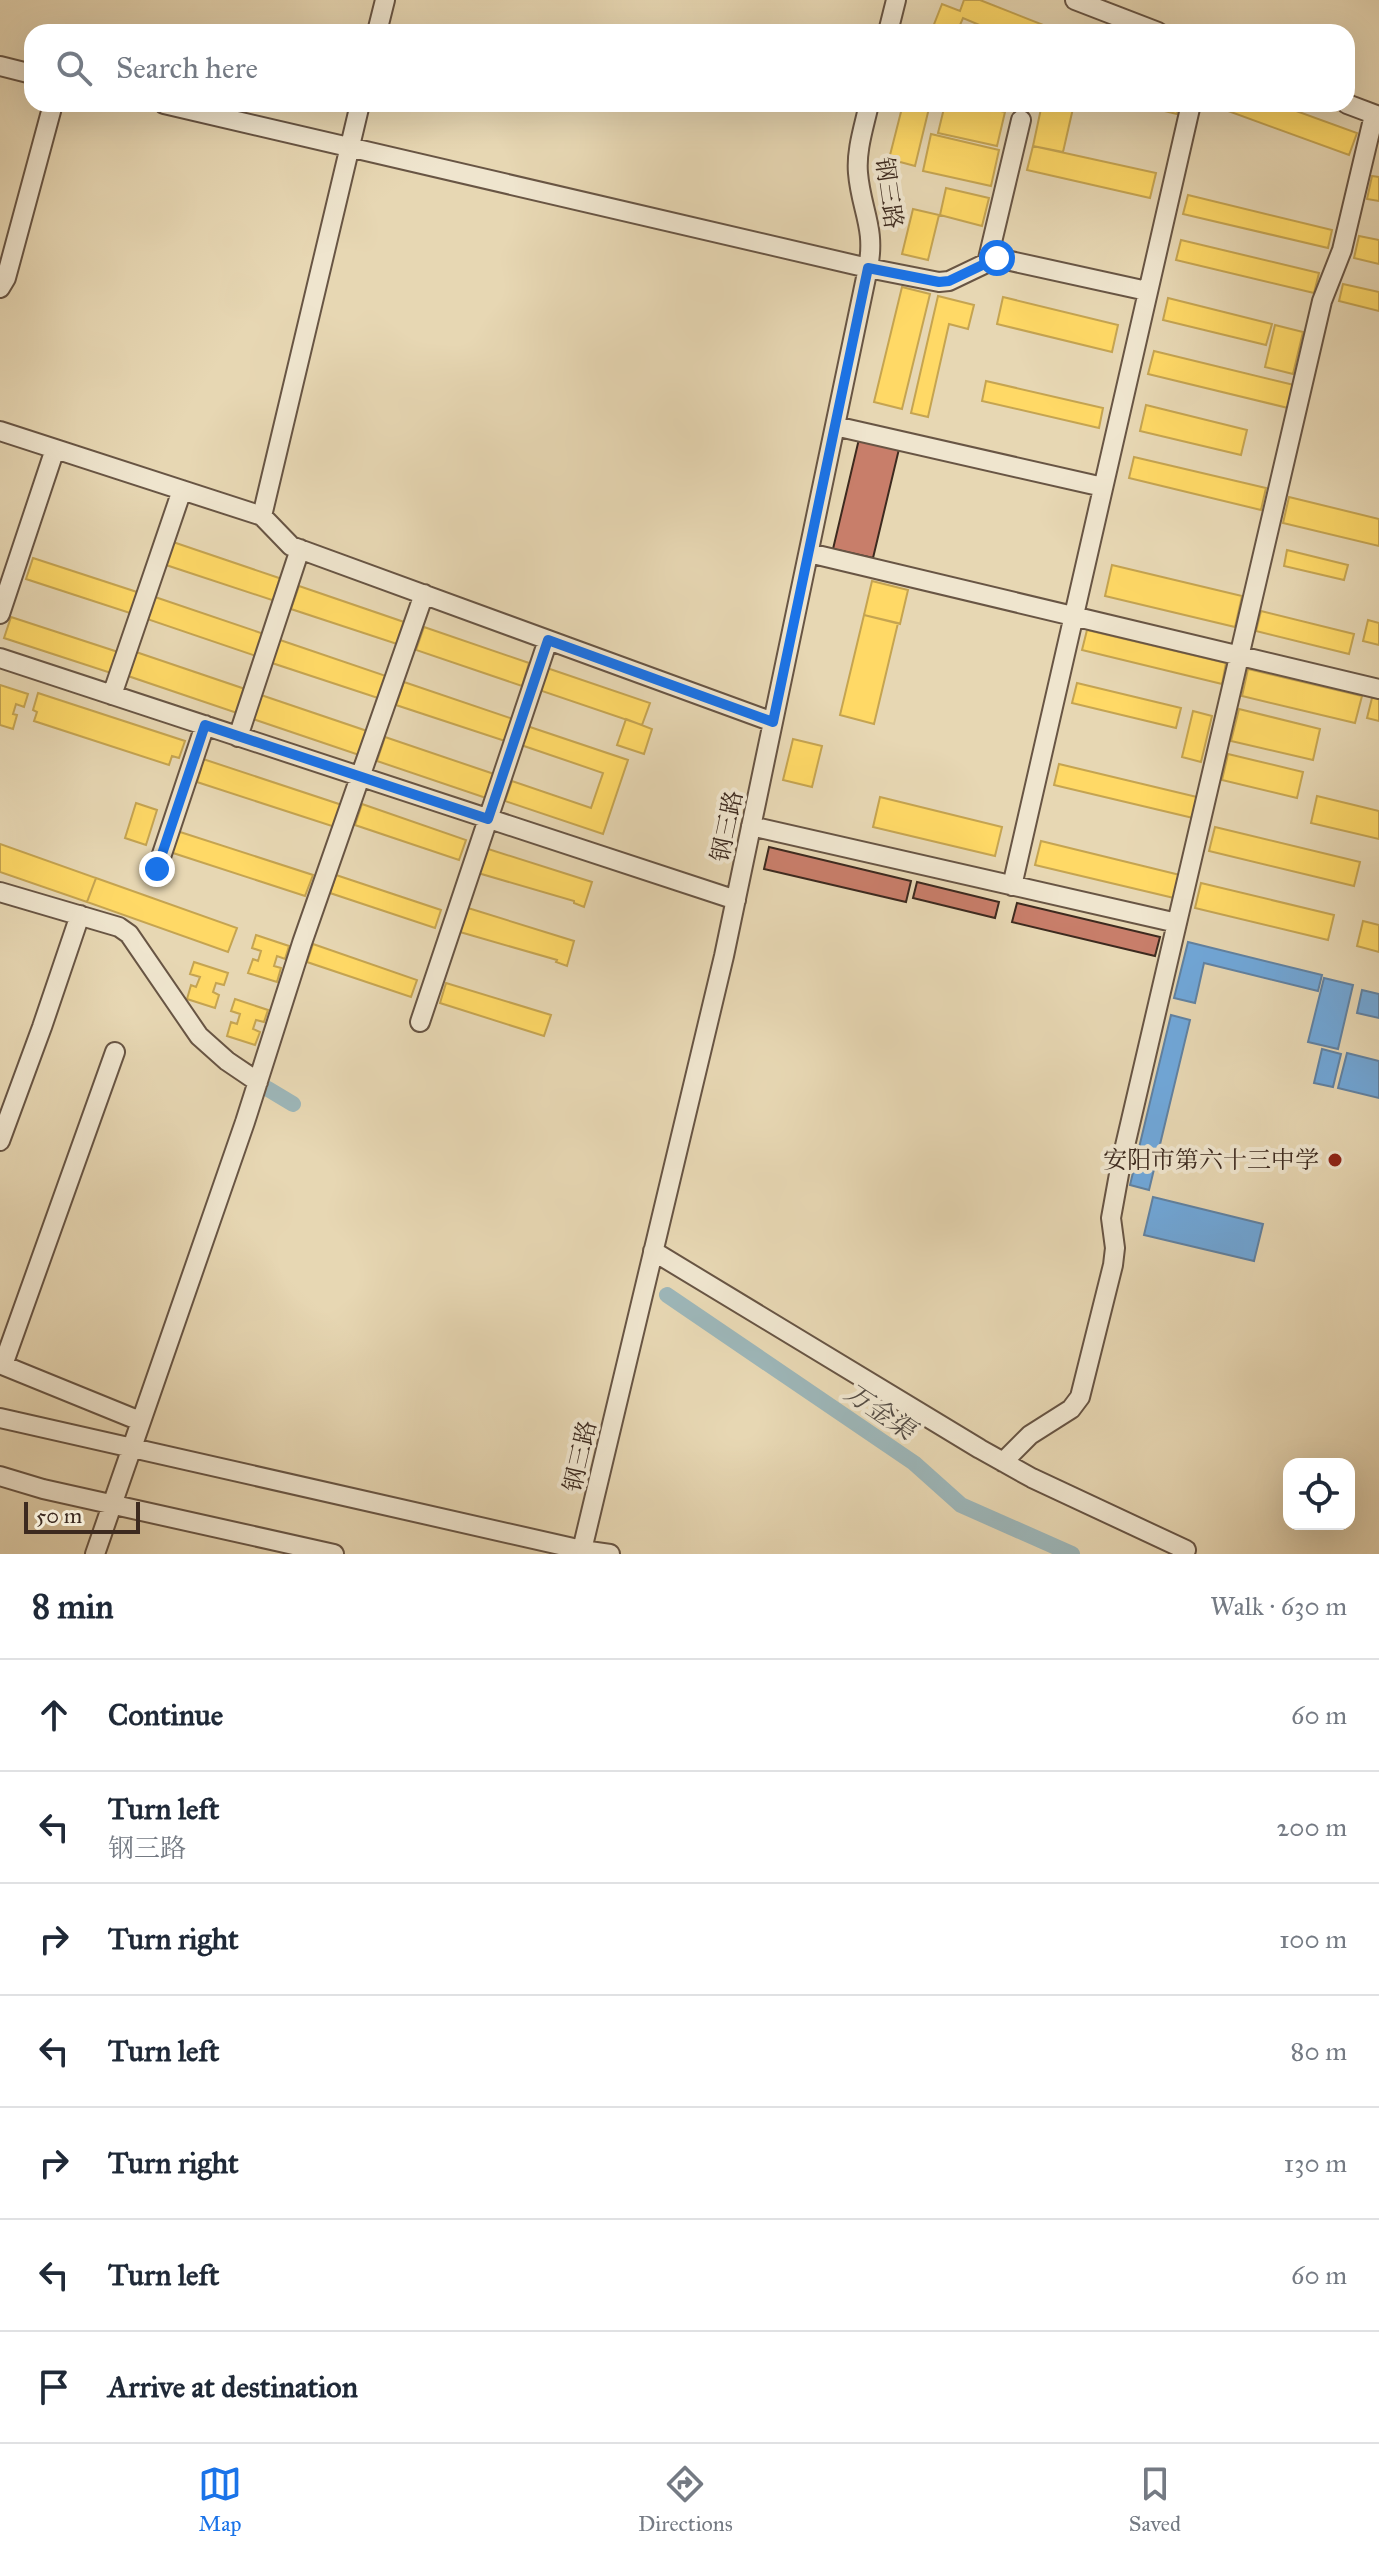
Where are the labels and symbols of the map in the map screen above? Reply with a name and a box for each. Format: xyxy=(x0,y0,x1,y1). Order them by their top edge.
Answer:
street label: 钢三路 xyxy=(869,155,909,231)
route start xyxy=(979,240,1015,276)
street label: 钢三路 xyxy=(705,788,749,864)
route end xyxy=(139,851,175,887)
place label: 安阳市第六十三中学 xyxy=(1103,1145,1319,1175)
marker: 安阳市第六十三中学 xyxy=(1326,1151,1344,1169)
water label: 万金渠 xyxy=(839,1376,924,1448)
street label: 钢三路 xyxy=(557,1418,603,1494)
scale bar xyxy=(24,1498,140,1534)

